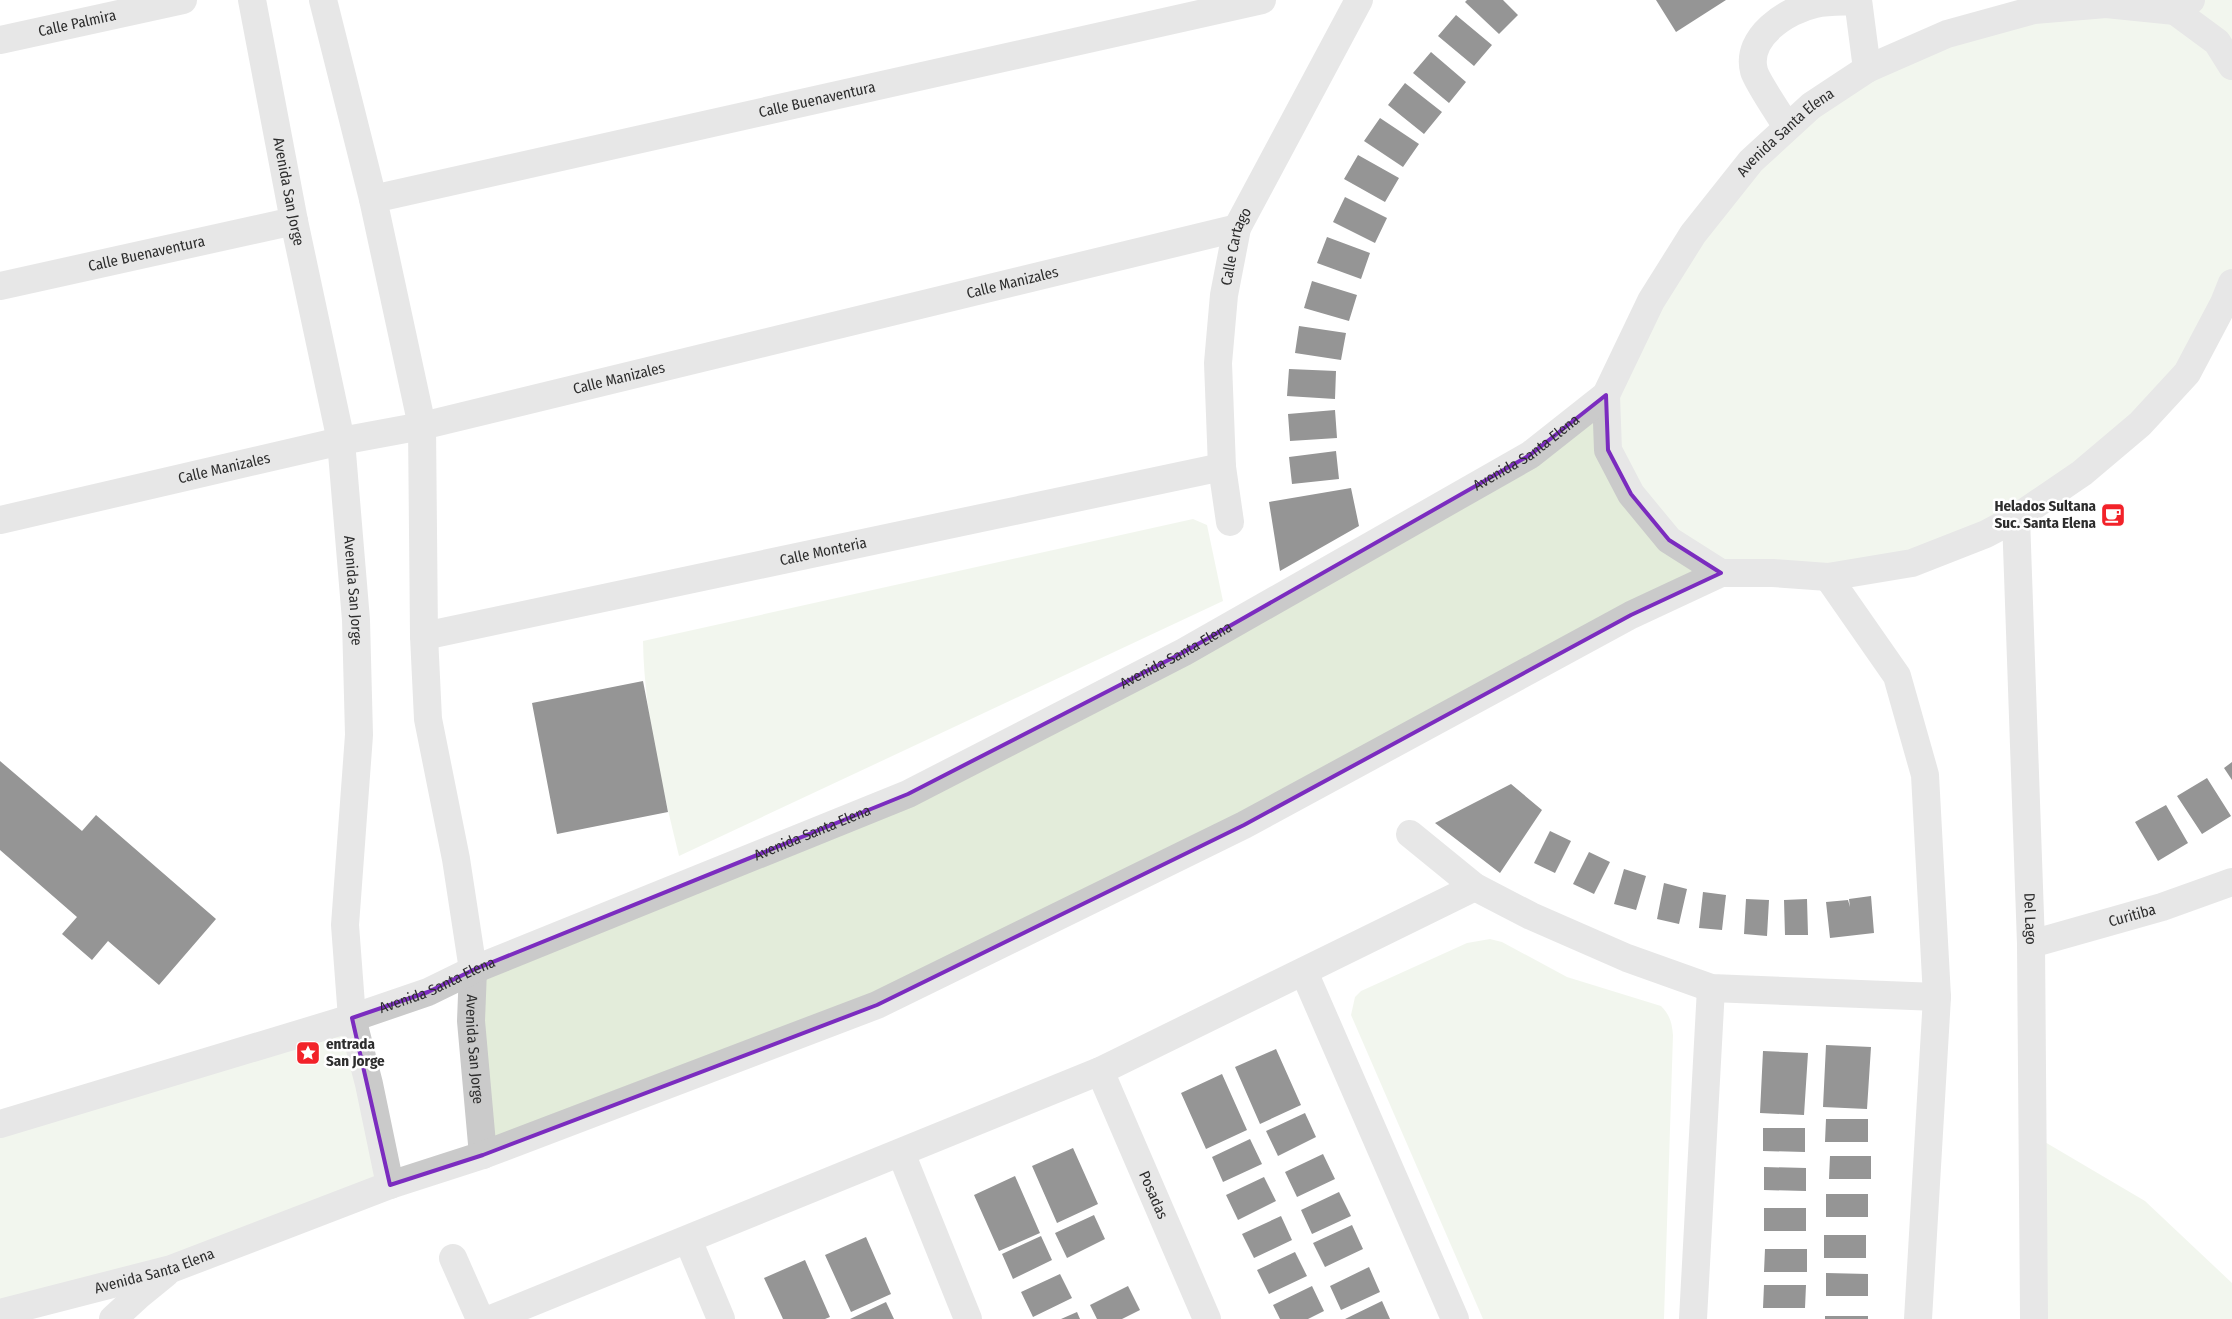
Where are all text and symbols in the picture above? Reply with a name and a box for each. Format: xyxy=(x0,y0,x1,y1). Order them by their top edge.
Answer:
street label: Calle Palmira xyxy=(37,6,118,40)
street label: Calle Buenaventura xyxy=(757,78,877,121)
street label: Avenida Santa Elena xyxy=(1733,84,1837,180)
street label: Avenida San Jorge xyxy=(269,136,308,247)
street label: Calle Cartago xyxy=(1217,204,1255,287)
street label: Calle Buenaventura xyxy=(86,232,206,275)
street label: Calle Manizales xyxy=(965,263,1060,302)
street label: Calle Manizales xyxy=(571,358,667,398)
street label: Avenida Santa Elena xyxy=(1470,410,1583,495)
street label: Calle Manizales xyxy=(176,449,272,487)
place label: Helados Sultana Suc. Santa Elena xyxy=(1994,497,2097,532)
cafe icon: Helados Sultana Suc. Santa Elena xyxy=(2100,502,2126,528)
street label: Calle Monteria xyxy=(778,533,868,569)
street label: Avenida San Jorge xyxy=(340,535,366,646)
street label: Avenida Santa Elena xyxy=(1117,618,1235,692)
street label: Avenida Santa Elena xyxy=(751,801,873,864)
street label: Del Lago xyxy=(2020,892,2040,945)
street label: Curitiba xyxy=(2106,900,2158,931)
street label: Avenida Santa Elena xyxy=(377,953,498,1017)
street label: Avenida San Jorge xyxy=(462,994,487,1105)
place label: entrada San Jorge xyxy=(326,1035,385,1070)
place icon: entrada San Jorge xyxy=(295,1040,321,1066)
street label: Posadas xyxy=(1135,1168,1172,1222)
street label: Avenida Santa Elena xyxy=(92,1244,217,1297)

